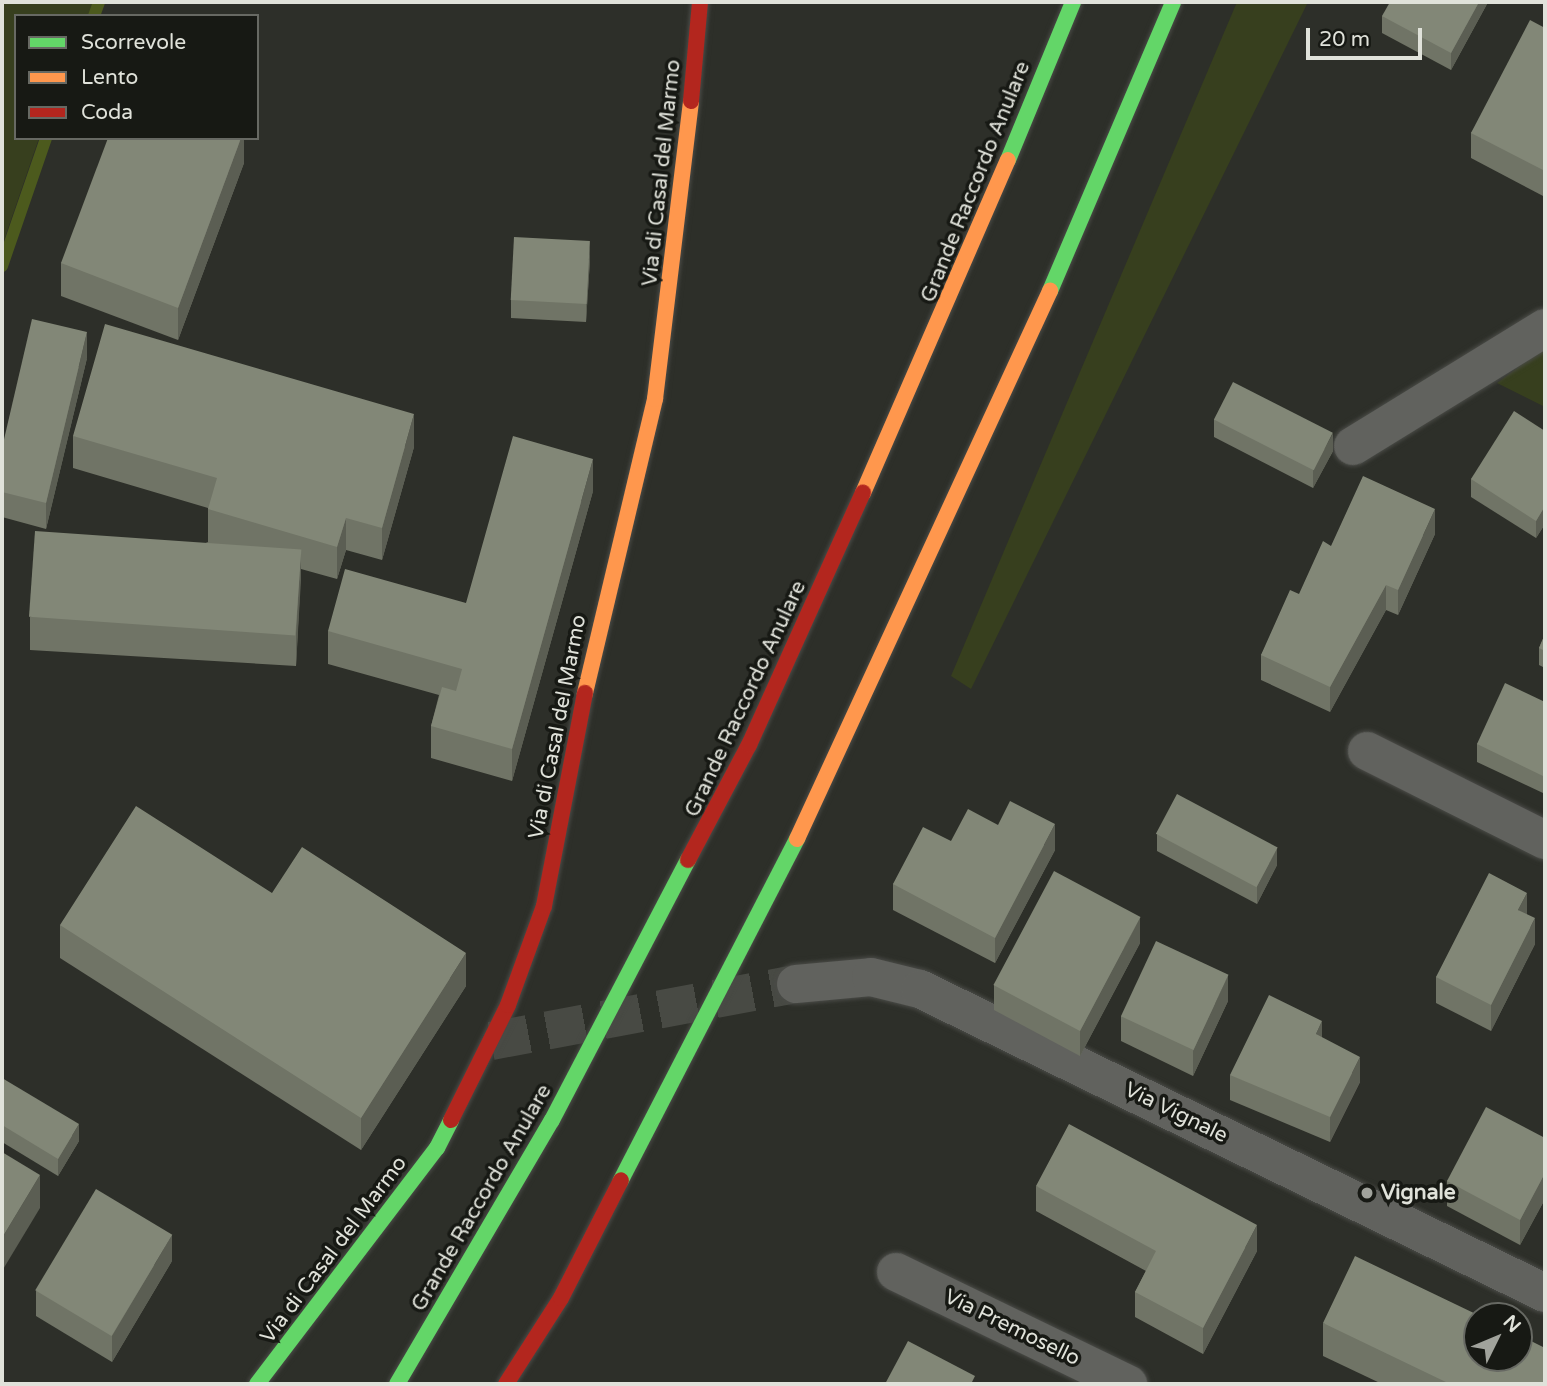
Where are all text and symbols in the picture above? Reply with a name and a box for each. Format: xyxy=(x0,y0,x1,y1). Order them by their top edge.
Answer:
legend xyxy=(14,14,259,140)
scale bar xyxy=(1309,14,1424,58)
text: 20 m xyxy=(1319,27,1370,52)
text: Scorrevole xyxy=(81,30,186,55)
street label: Via di Casal del Marmo xyxy=(638,58,686,288)
street label: Grande Raccordo Anulare xyxy=(916,58,1036,306)
text: Lento xyxy=(81,65,138,90)
text: Coda xyxy=(81,100,133,125)
street label: Grande Raccordo Anulare xyxy=(680,577,812,821)
street label: Via di Casal del Marmo xyxy=(524,613,592,841)
street label: Via Vignale xyxy=(1120,1077,1232,1149)
street label: Grande Raccordo Anulare xyxy=(407,1080,557,1316)
street label: Via di Casal del Marmo xyxy=(255,1151,413,1349)
place label: Vignale xyxy=(1381,1180,1456,1206)
marker: Vignale xyxy=(1359,1185,1375,1201)
street label: Via Premosello xyxy=(940,1284,1084,1372)
north arrow xyxy=(1463,1302,1533,1372)
text: N xyxy=(1499,1311,1525,1337)

